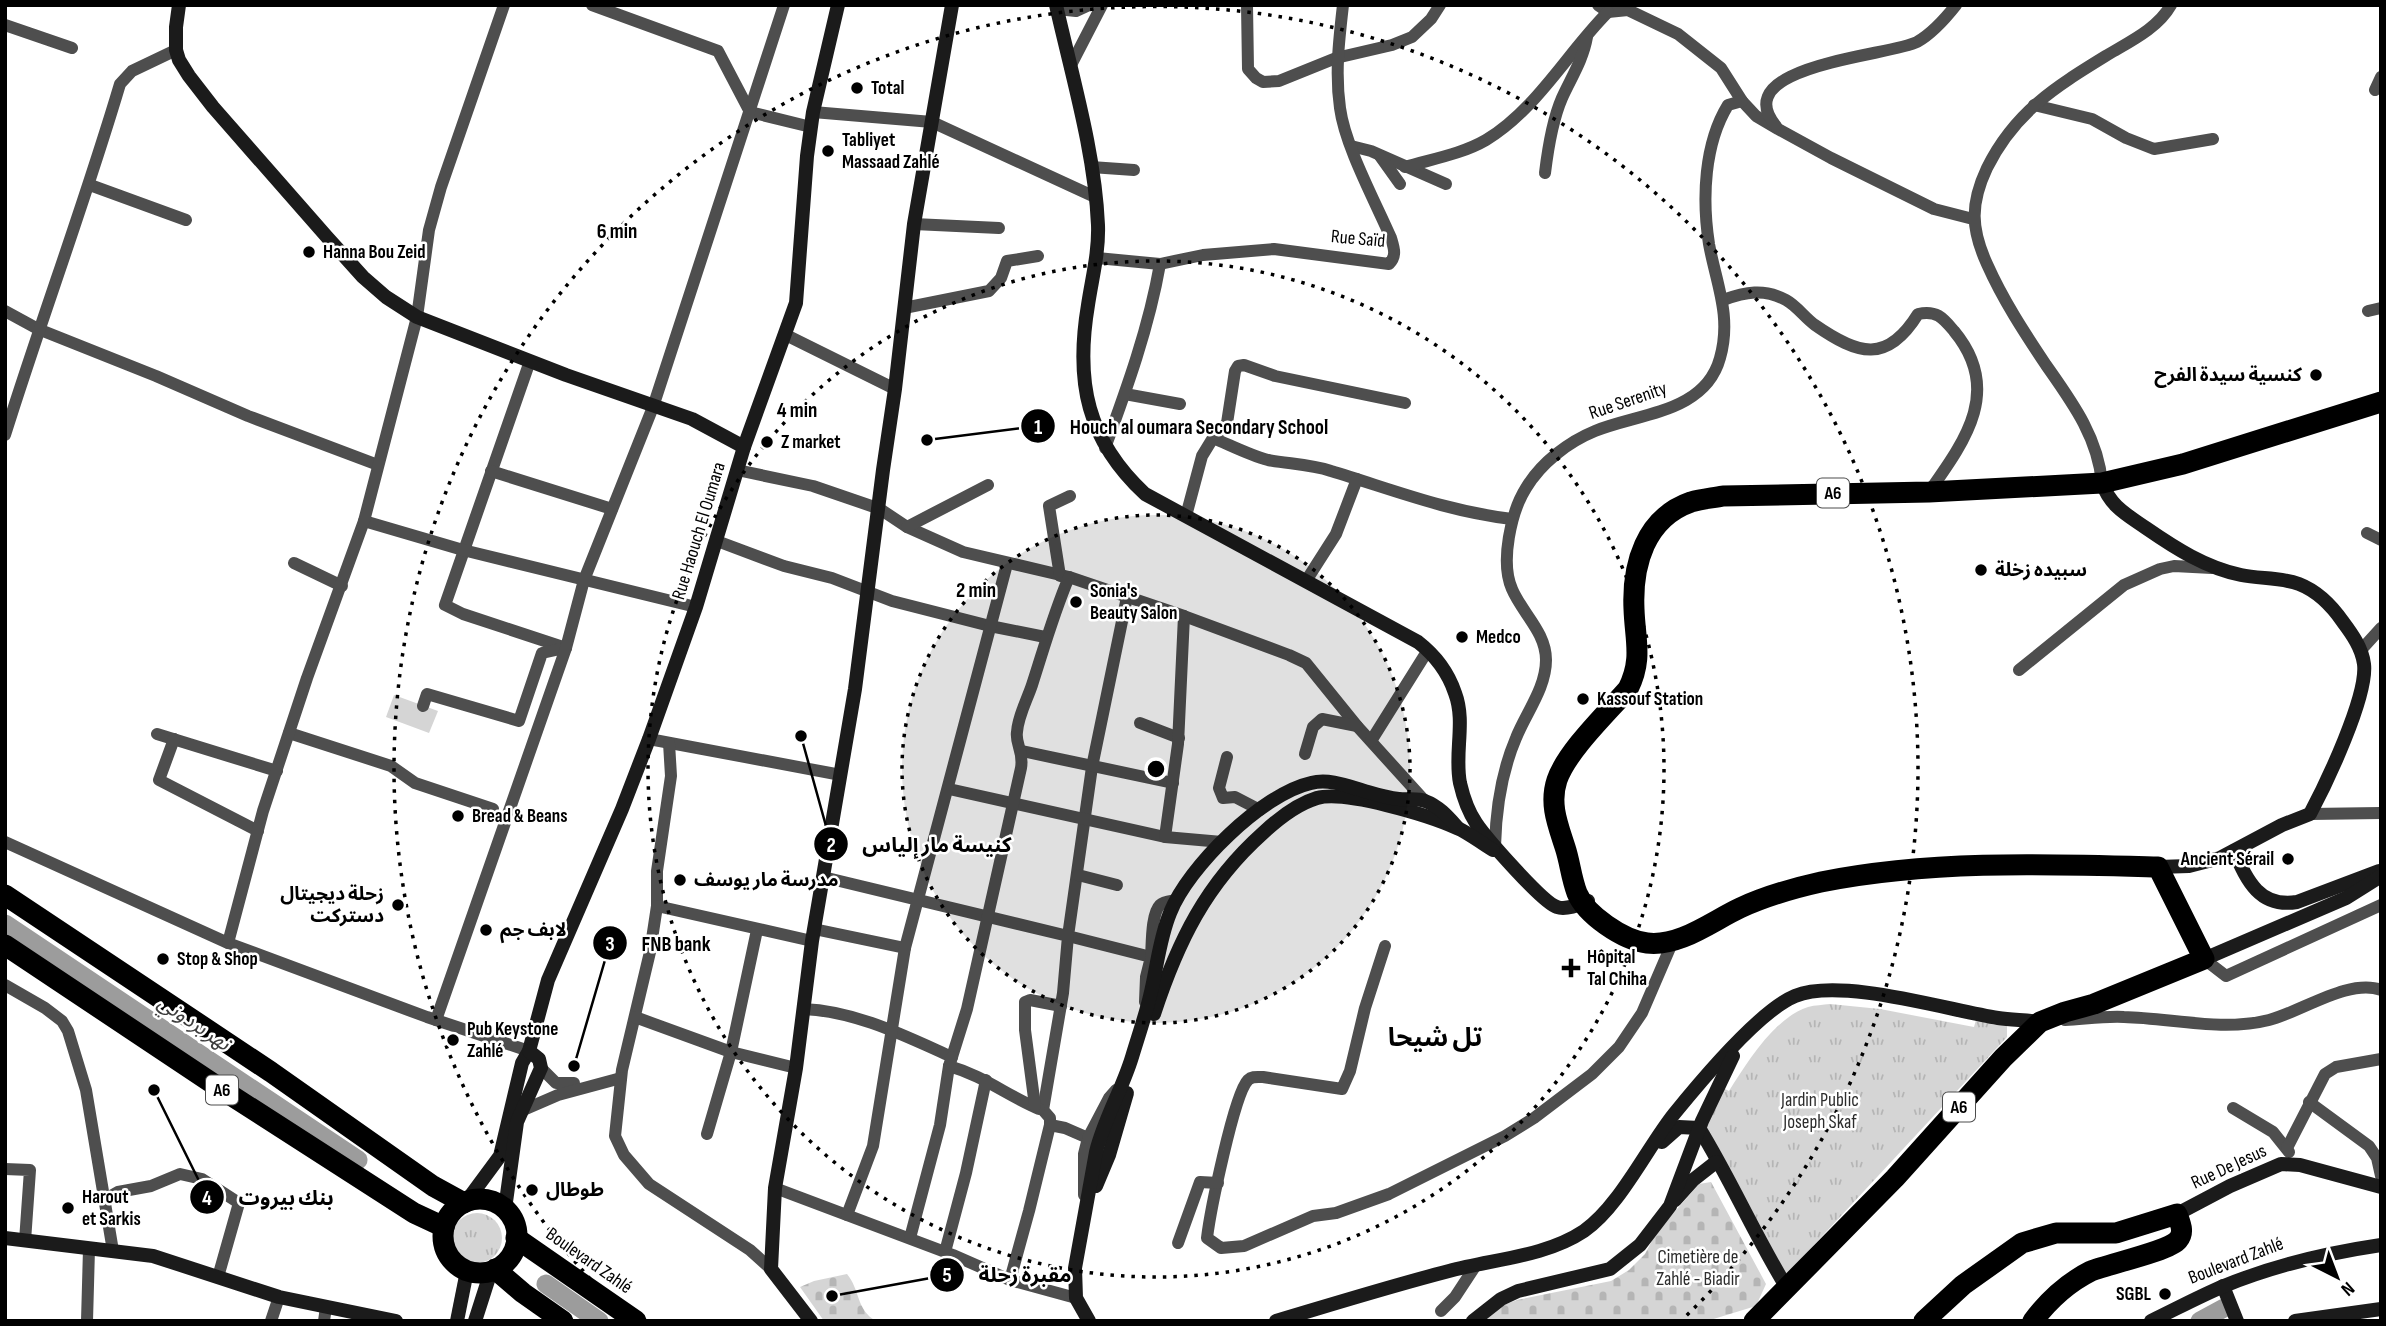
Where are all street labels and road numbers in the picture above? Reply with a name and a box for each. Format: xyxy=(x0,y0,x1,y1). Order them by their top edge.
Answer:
street label: Rue Saïd xyxy=(1330,225,1386,253)
street label: Rue Serenity xyxy=(1586,377,1671,425)
street label: Rue Haouch El Oumara xyxy=(667,459,731,603)
road number: A6 xyxy=(1817,478,1849,508)
road number: A6 xyxy=(206,1076,238,1105)
road number: A6 xyxy=(1943,1092,1975,1122)
street label: Rue De Jesus xyxy=(2188,1139,2270,1194)
street label: Boulevard Zahlé xyxy=(541,1223,637,1299)
street label: Boulevard Zahlé xyxy=(2185,1232,2287,1290)

